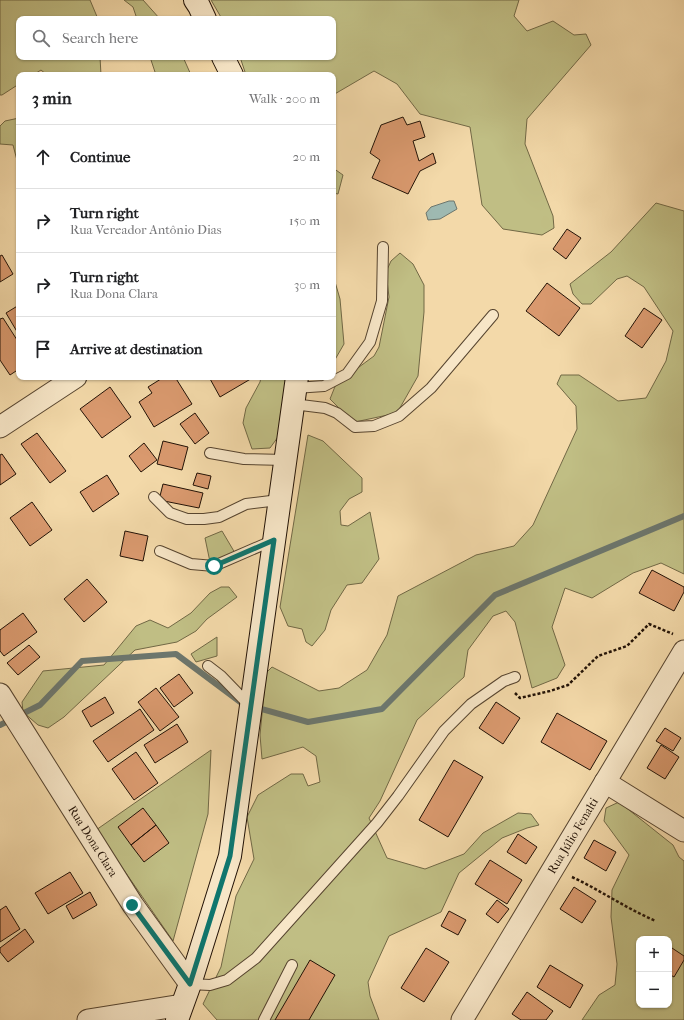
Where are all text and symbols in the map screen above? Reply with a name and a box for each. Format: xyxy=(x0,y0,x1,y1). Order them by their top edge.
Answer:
search box xyxy=(16,16,336,60)
icon: search xyxy=(30,27,52,49)
text: Search here xyxy=(62,29,138,47)
text: 3 min xyxy=(32,88,72,108)
text: Walk · 200 m xyxy=(249,91,320,106)
icon: ahead xyxy=(32,146,54,168)
text: Continue xyxy=(70,148,130,166)
text: 20 m xyxy=(293,149,320,164)
text: Turn right xyxy=(70,204,139,222)
icon: right xyxy=(32,210,54,232)
text: 150 m xyxy=(289,213,320,228)
text: Rua Vereador Antônio Dias xyxy=(70,222,222,237)
text: Turn right xyxy=(70,268,139,286)
icon: right xyxy=(32,274,54,296)
text: 30 m xyxy=(294,277,320,292)
text: Rua Dona Clara xyxy=(70,286,158,301)
icon: arrive xyxy=(32,338,54,360)
text: Arrive at destination xyxy=(70,340,202,358)
route start xyxy=(205,557,223,575)
street label: Rua Júlio Fenalti xyxy=(545,795,601,876)
street label: Rua Dona Clara xyxy=(65,803,121,880)
route end xyxy=(123,896,141,914)
map controls xyxy=(636,936,672,1008)
button: + xyxy=(636,936,672,972)
button: − xyxy=(636,972,672,1008)

